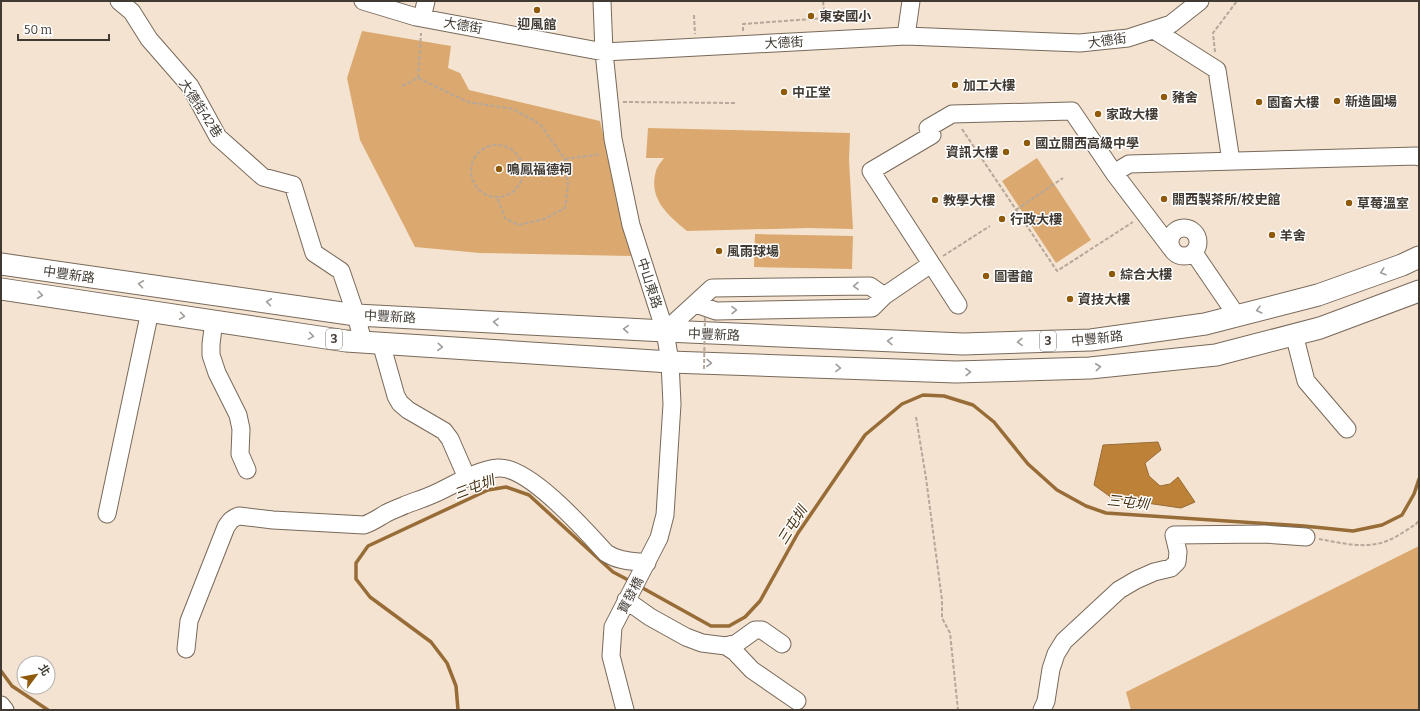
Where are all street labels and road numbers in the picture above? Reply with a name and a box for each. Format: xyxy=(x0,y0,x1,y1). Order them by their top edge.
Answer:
street label: 大德街 xyxy=(442,15,483,36)
street label: 大德街 xyxy=(1087,30,1127,51)
street label: 大德街 xyxy=(764,34,804,51)
street label: 大德街42巷 xyxy=(176,76,225,140)
street label: 中山東路 xyxy=(634,256,665,310)
street label: 中豐新路 xyxy=(42,263,96,286)
street label: 中豐新路 xyxy=(364,308,416,325)
street label: 中豐新路 xyxy=(688,326,740,343)
street label: 中豐新路 xyxy=(1070,328,1124,349)
road number: 3 xyxy=(326,329,342,349)
road number: 3 xyxy=(1040,331,1056,351)
street label: 寶發橋 xyxy=(615,574,646,616)

